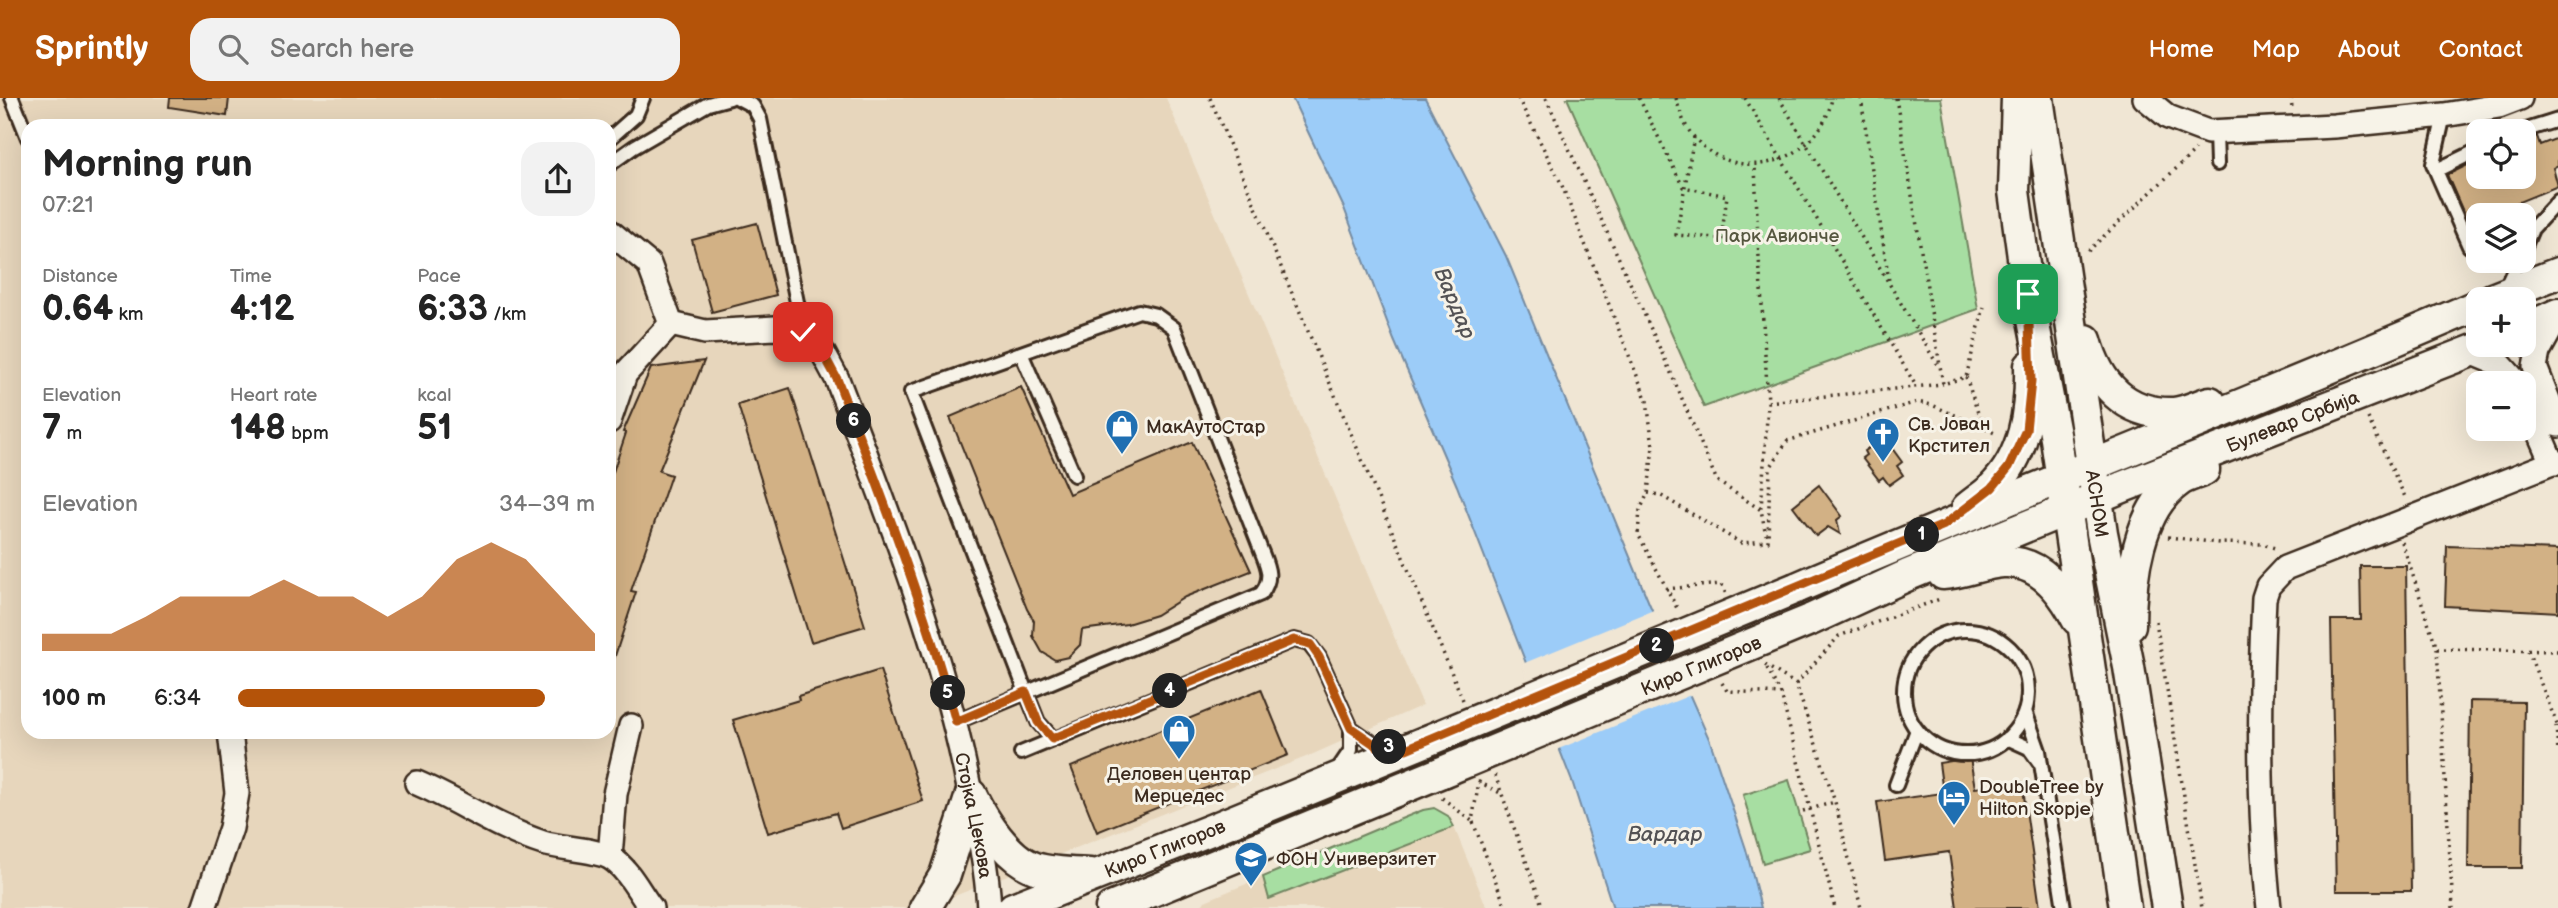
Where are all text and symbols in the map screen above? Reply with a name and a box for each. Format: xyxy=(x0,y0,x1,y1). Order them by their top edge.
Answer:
search box xyxy=(190,18,680,81)
text: Sprintly xyxy=(35,29,148,69)
icon: search xyxy=(214,30,252,68)
text: Search here xyxy=(270,34,414,65)
text: Home xyxy=(2149,35,2214,64)
text: Map xyxy=(2252,35,2300,64)
text: About xyxy=(2338,35,2400,64)
text: Contact xyxy=(2438,35,2523,64)
map controls xyxy=(2466,119,2536,441)
button: locate xyxy=(2466,119,2536,189)
text: Morning run xyxy=(42,142,253,187)
button: share xyxy=(521,142,595,216)
text: 07:21 xyxy=(42,191,94,219)
button: layers xyxy=(2466,203,2536,273)
park label: Парк Авионче xyxy=(1715,225,1840,248)
water label: Вардар xyxy=(1428,264,1481,343)
pin xyxy=(1998,264,2058,324)
text: Distance xyxy=(42,265,118,288)
text: Time xyxy=(230,265,272,288)
text: Pace xyxy=(417,265,461,288)
icon: arrive xyxy=(2009,275,2047,313)
button: + xyxy=(2466,287,2536,357)
text: 0.64 xyxy=(42,288,113,331)
text: 4:12 xyxy=(230,288,294,331)
text: 6:33 xyxy=(417,288,488,331)
pin xyxy=(773,302,833,362)
text: km xyxy=(113,303,144,326)
text: /km xyxy=(488,303,527,326)
icon: check xyxy=(784,313,822,351)
button: − xyxy=(2466,371,2536,441)
text: Elevation xyxy=(42,384,121,407)
text: Heart rate xyxy=(230,384,317,407)
text: kcal xyxy=(417,384,451,407)
street label: Булевар Србија xyxy=(2223,386,2363,458)
pin: 6 xyxy=(836,404,872,438)
text: 7 xyxy=(42,407,61,450)
text: 148 xyxy=(230,407,286,450)
text: 51 xyxy=(417,407,452,450)
shop icon: МакАутоСтар xyxy=(1103,407,1141,456)
text: 6 xyxy=(848,409,859,432)
place label: Св. Јован Крстител xyxy=(1908,413,1990,458)
church icon: Св. Јован Крстител xyxy=(1864,415,1902,464)
place label: МакАутоСтар xyxy=(1146,416,1265,439)
text: m xyxy=(61,422,82,445)
text: bpm xyxy=(286,422,329,445)
street label: АСНОМ xyxy=(2080,468,2113,539)
text: Elevation xyxy=(42,490,138,518)
text: 34–39 m xyxy=(499,490,595,518)
pin: 1 xyxy=(1904,518,1940,552)
text: 1 xyxy=(1918,523,1926,546)
pin: 2 xyxy=(1640,628,1674,664)
street label: Киро Глигоров xyxy=(1638,631,1765,702)
text: 2 xyxy=(1651,634,1662,657)
pin: 4 xyxy=(1152,674,1188,708)
pin: 5 xyxy=(930,676,965,710)
text: 4 xyxy=(1164,679,1175,702)
text: 5 xyxy=(942,681,953,704)
text: 100 m xyxy=(42,684,106,712)
text: 6:34 xyxy=(154,684,201,712)
shop icon: Деловен центар Мерцедес xyxy=(1160,712,1198,761)
pin: 3 xyxy=(1372,730,1406,764)
text: 3 xyxy=(1383,735,1394,758)
street label: Стојка Цекова xyxy=(949,751,996,880)
place label: Деловен центар Мерцедес xyxy=(1107,763,1251,808)
place label: DoubleTree by Hilton Skopje xyxy=(1979,776,2104,821)
hotel icon: DoubleTree by Hilton Skopje xyxy=(1935,778,1973,827)
street label: Киро Глигоров xyxy=(1101,815,1229,884)
water label: Вардар xyxy=(1628,822,1703,847)
school or university icon: ФОН Универзитет xyxy=(1232,839,1270,888)
place label: ФОН Универзитет xyxy=(1276,848,1437,871)

